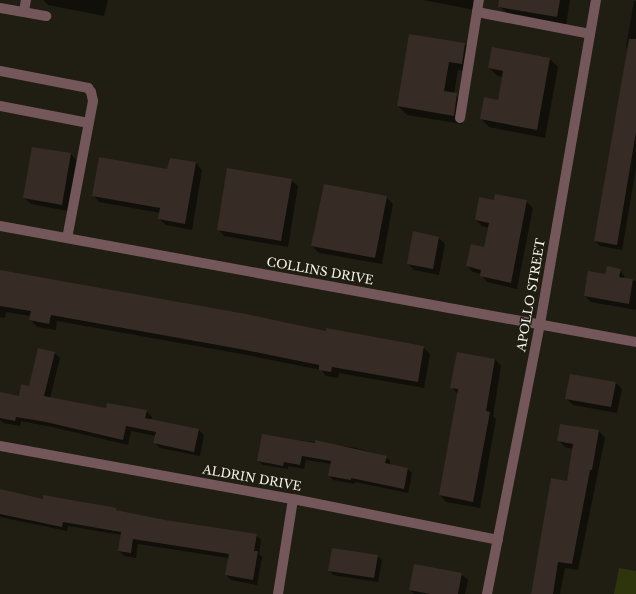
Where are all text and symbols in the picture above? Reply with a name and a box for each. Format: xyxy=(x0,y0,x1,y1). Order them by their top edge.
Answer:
street label: APOLLO STREET xyxy=(514,237,548,353)
street label: COLLINS DRIVE xyxy=(265,255,375,287)
street label: ALDRIN DRIVE xyxy=(201,462,303,494)

